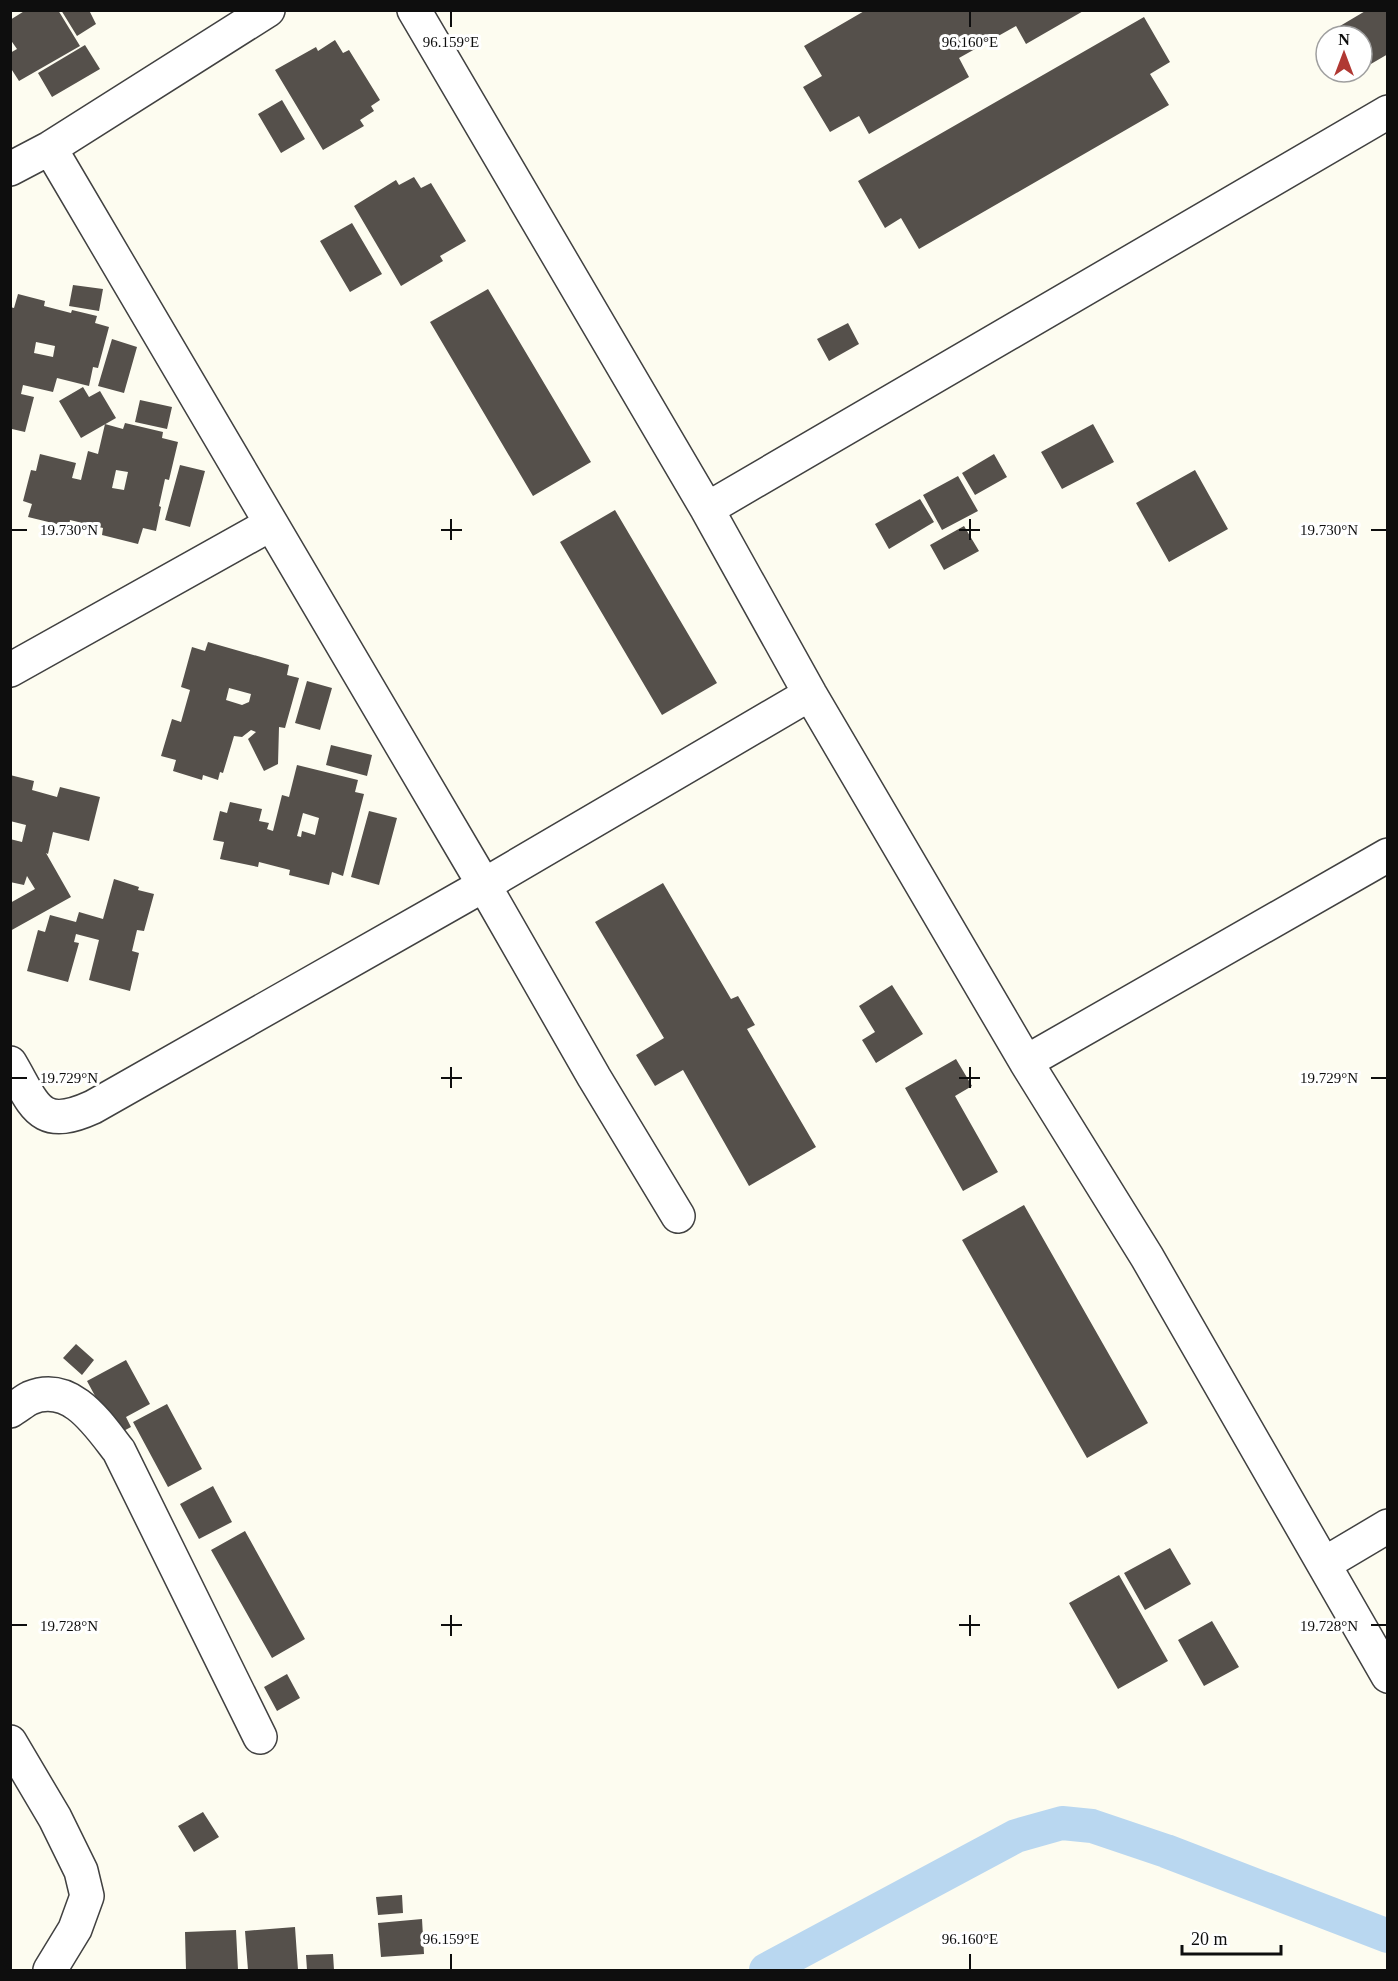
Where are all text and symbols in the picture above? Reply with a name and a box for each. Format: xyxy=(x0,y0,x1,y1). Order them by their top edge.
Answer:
north arrow xyxy=(1314,24,1374,84)
text: N xyxy=(1338,31,1350,48)
text: 96.159°E xyxy=(423,34,479,50)
text: 96.160°E xyxy=(942,34,998,50)
text: 19.730°N xyxy=(40,522,98,538)
text: 19.730°N xyxy=(1300,522,1358,538)
text: 19.729°N xyxy=(40,1070,98,1086)
text: 19.729°N xyxy=(1300,1070,1358,1086)
text: 19.728°N xyxy=(40,1618,98,1634)
text: 19.728°N xyxy=(1300,1618,1358,1634)
scale bar xyxy=(1182,1918,1281,1956)
text: 20 m xyxy=(1191,1929,1228,1949)
text: 96.159°E xyxy=(423,1931,479,1947)
text: 96.160°E xyxy=(942,1931,998,1947)

